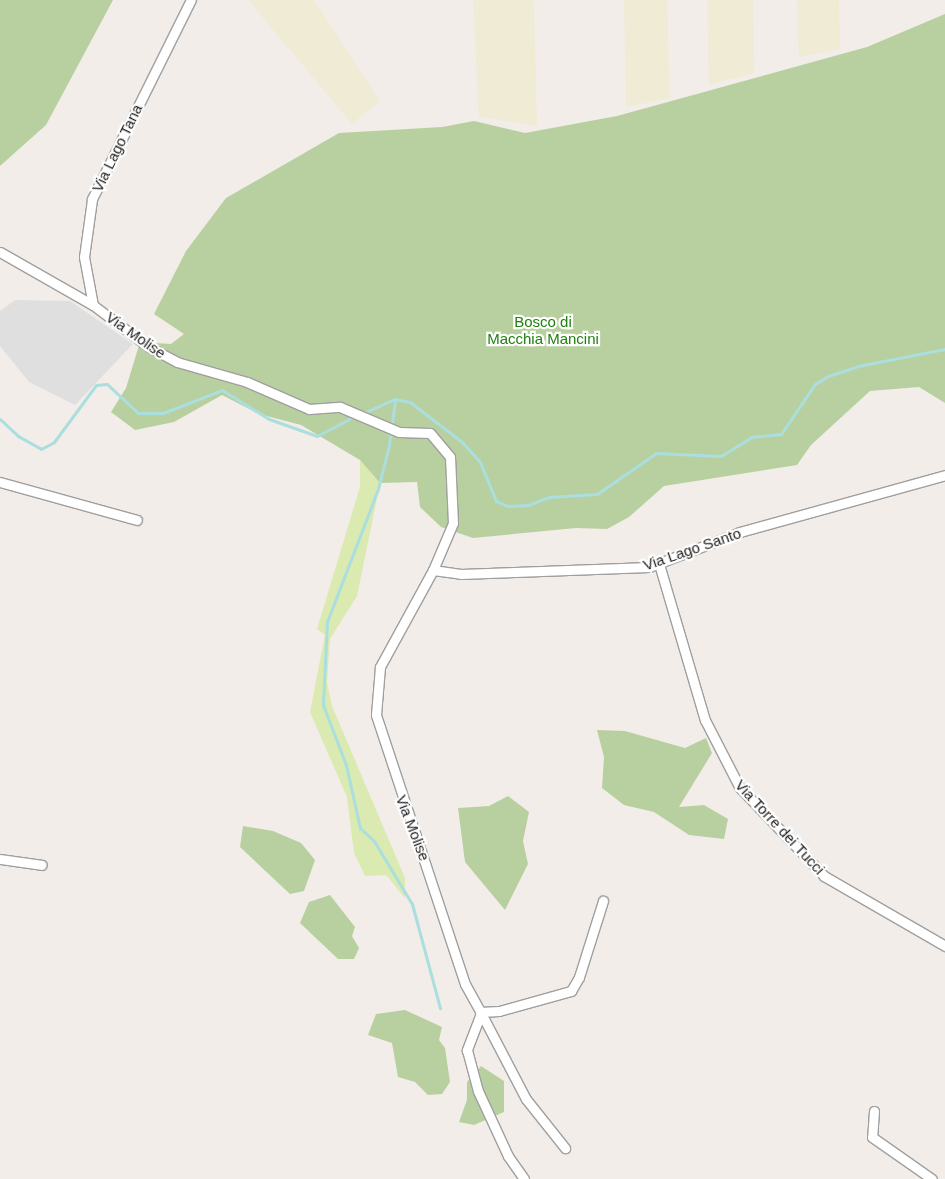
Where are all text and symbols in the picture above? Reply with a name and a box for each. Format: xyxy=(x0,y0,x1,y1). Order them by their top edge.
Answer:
street label: Via Lago Tana xyxy=(88,101,146,195)
street label: Via Molise xyxy=(103,308,169,362)
park label: Bosco di Macchia Mancini xyxy=(487,312,599,347)
street label: Via Lago Santo xyxy=(641,524,743,574)
street label: Via Torre dei Tucci xyxy=(731,776,829,878)
street label: Via Molise xyxy=(392,793,434,863)

